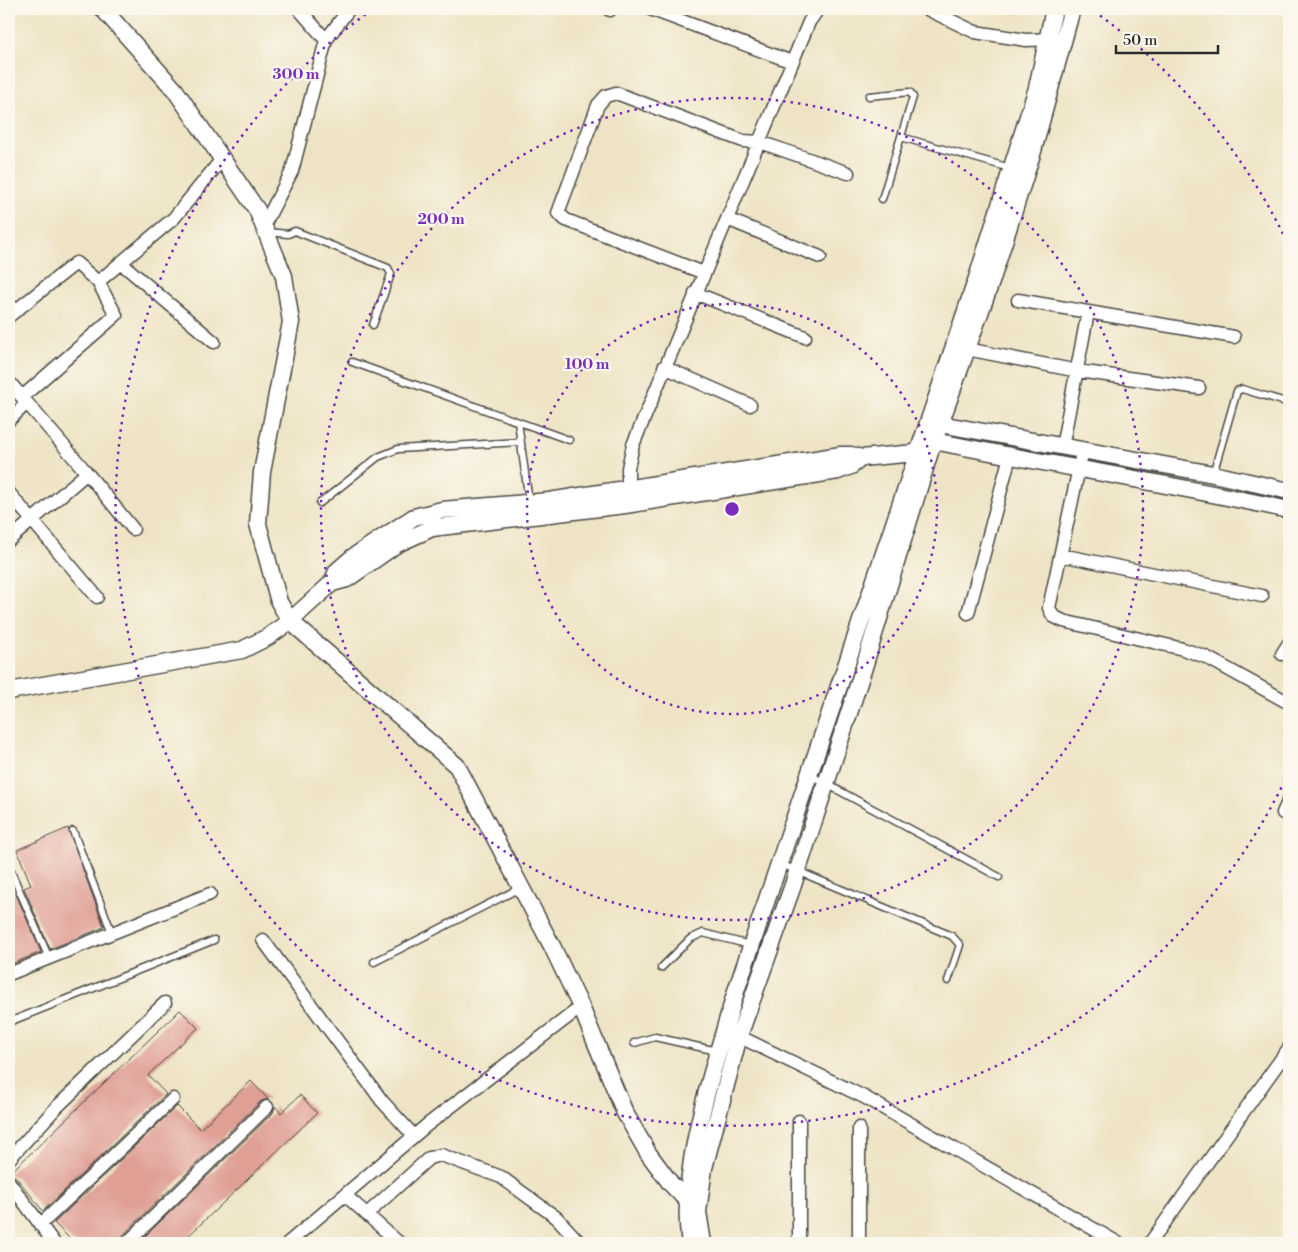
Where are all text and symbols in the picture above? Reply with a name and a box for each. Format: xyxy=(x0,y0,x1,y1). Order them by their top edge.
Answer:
scale bar xyxy=(1116,22,1218,54)
text: 50 m xyxy=(1123,31,1157,50)
text: 300 m xyxy=(273,65,320,84)
text: 200 m xyxy=(417,210,465,229)
text: 100 m xyxy=(565,355,610,374)
centre of rings xyxy=(723,500,741,518)

